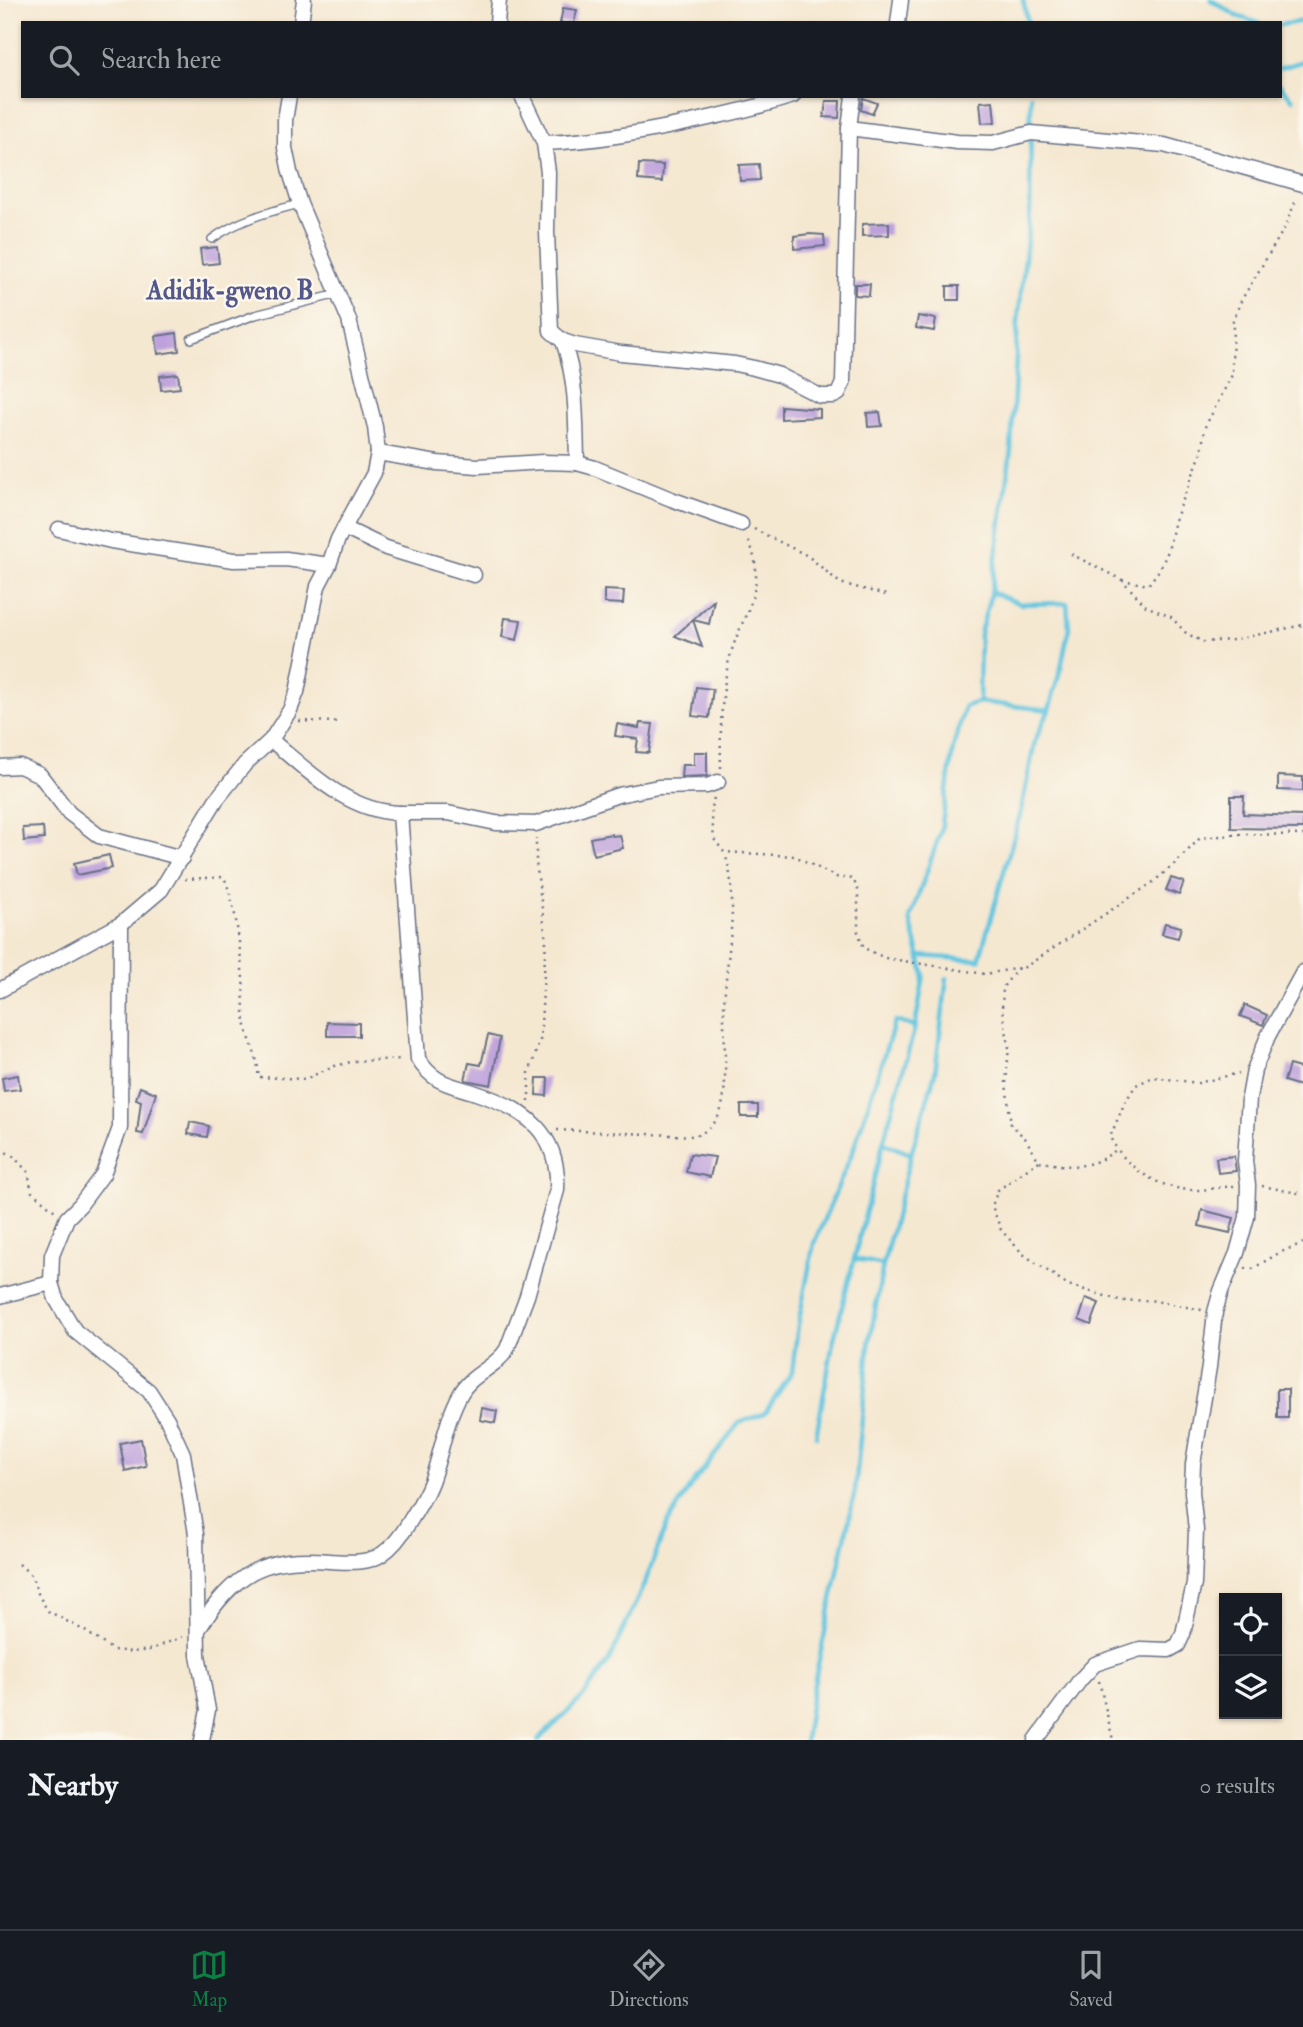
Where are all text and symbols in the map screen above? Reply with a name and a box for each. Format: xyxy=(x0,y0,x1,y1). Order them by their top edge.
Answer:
search box xyxy=(21,21,1282,98)
icon: search xyxy=(45,41,83,79)
text: Search here xyxy=(101,44,221,76)
district label: Adidik-gweno B xyxy=(145,275,314,308)
map controls xyxy=(1219,1593,1282,1719)
button: locate xyxy=(1219,1593,1282,1656)
button: layers xyxy=(1219,1656,1282,1719)
text: Nearby xyxy=(28,1767,118,1804)
text: 0 results xyxy=(1199,1771,1275,1800)
tab: Map xyxy=(190,1946,228,2012)
tab: Directions xyxy=(609,1946,689,2012)
tab: Saved xyxy=(1069,1946,1113,2012)

